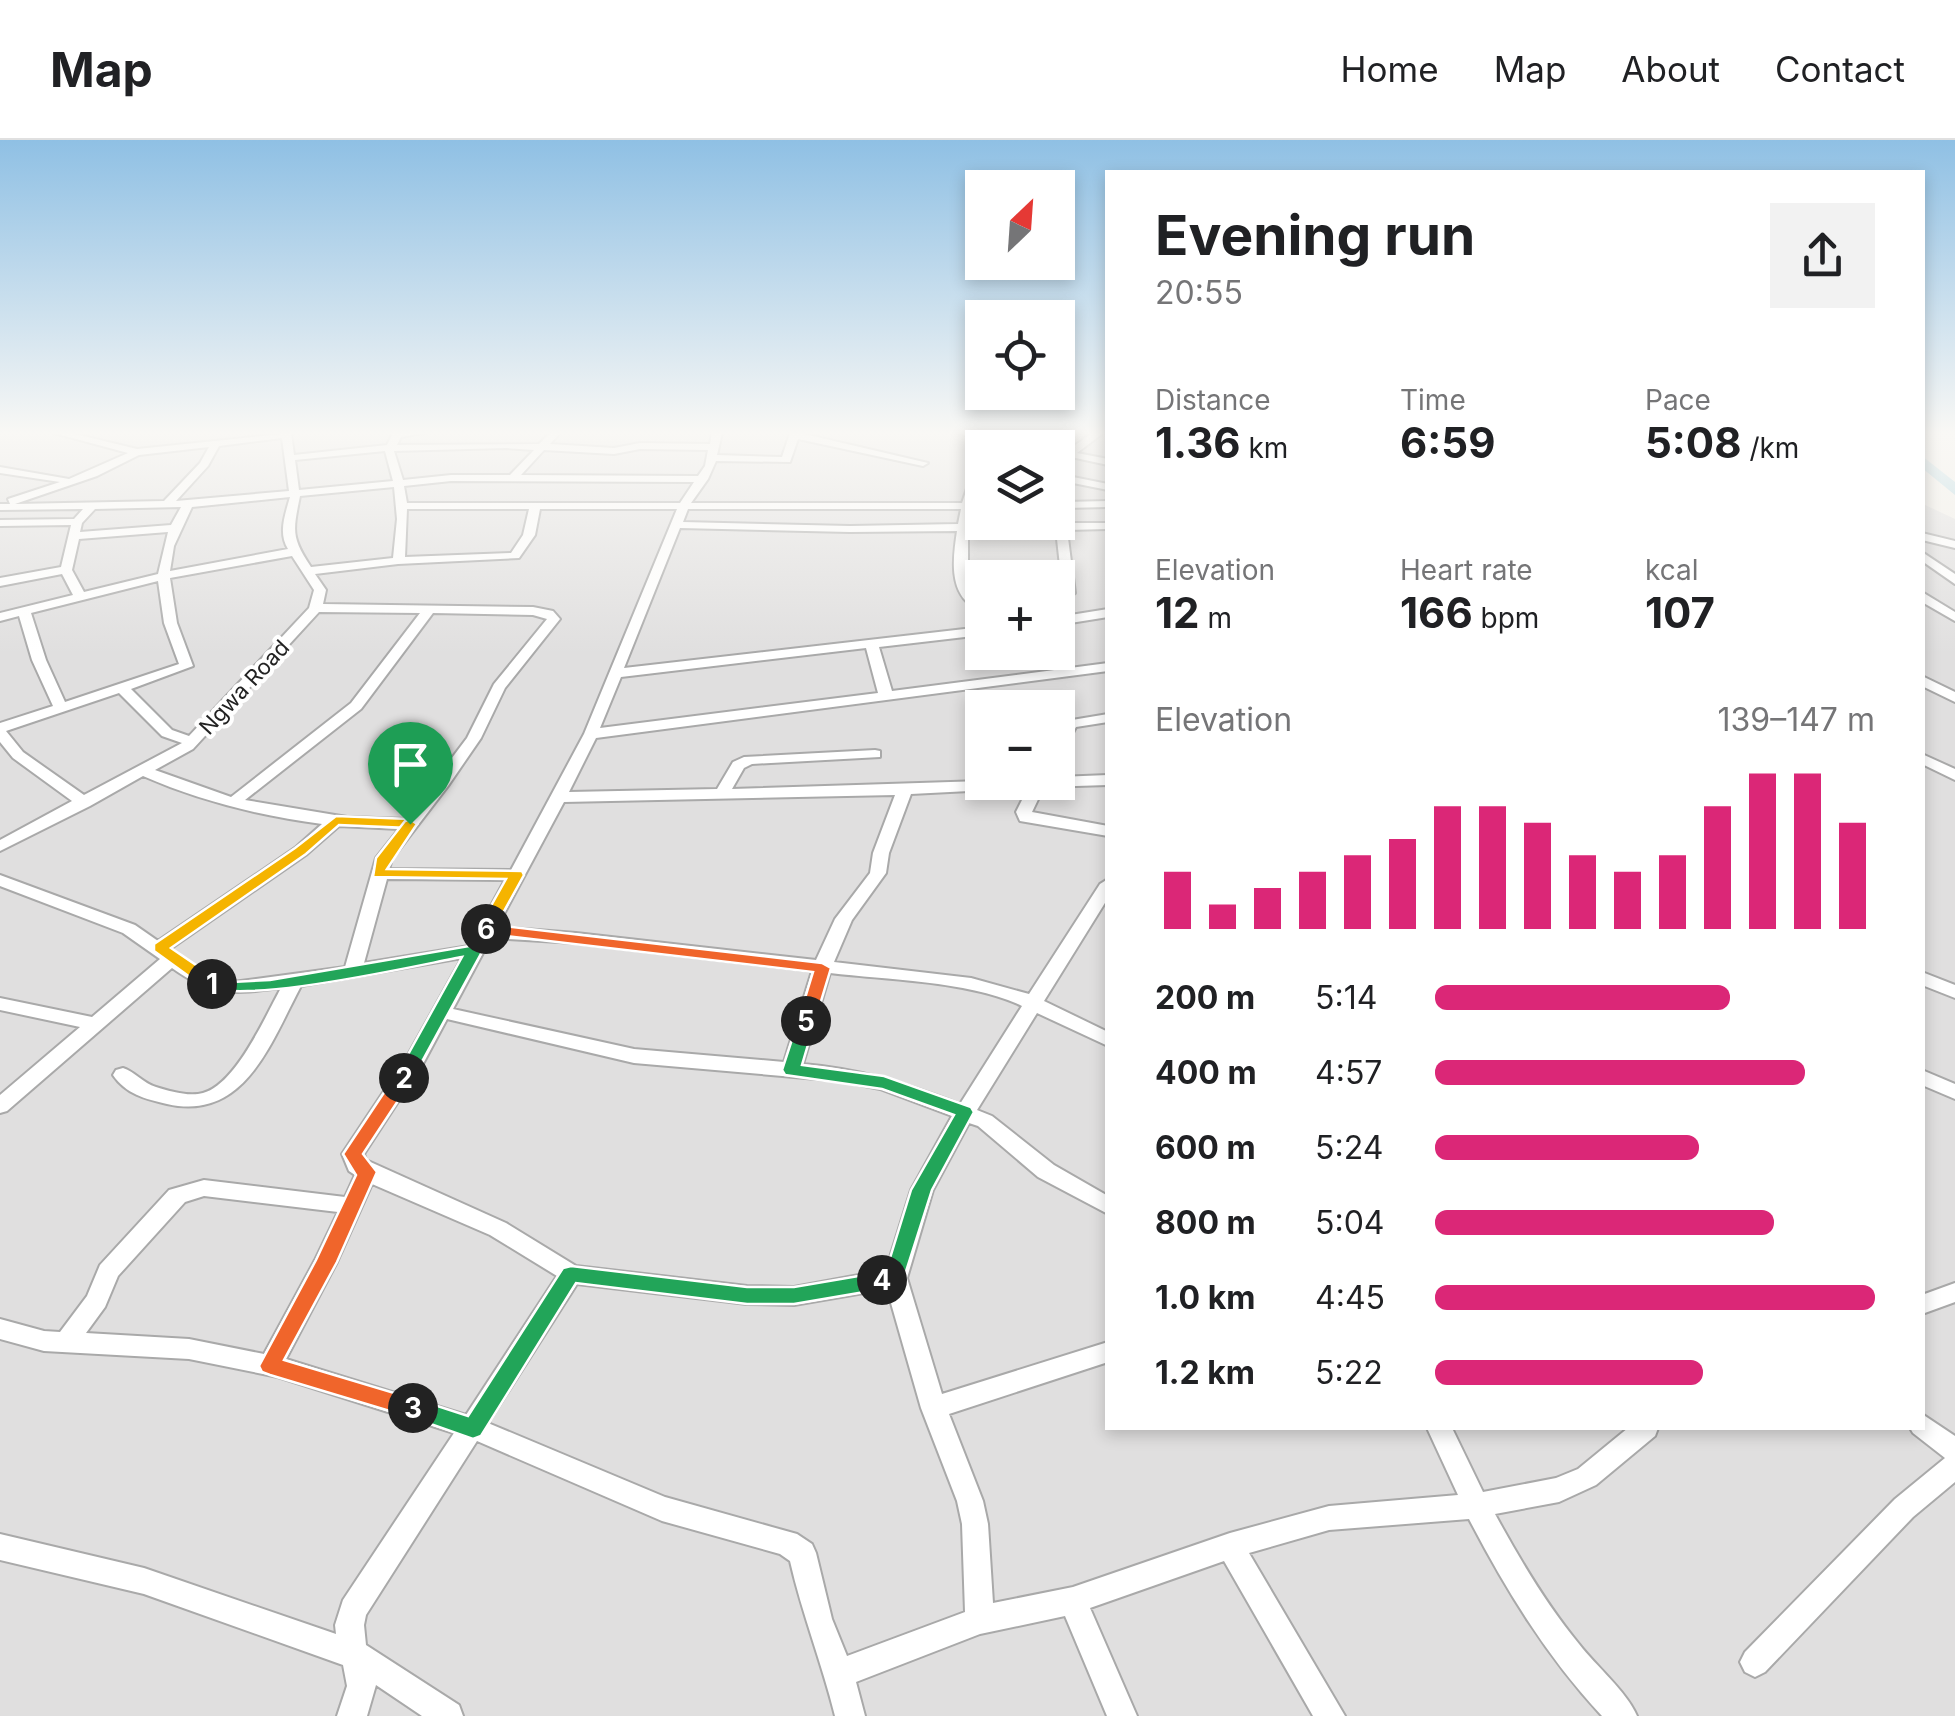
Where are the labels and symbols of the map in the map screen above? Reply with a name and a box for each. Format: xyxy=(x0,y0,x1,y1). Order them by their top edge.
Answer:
north arrow xyxy=(965,170,1075,280)
street label: Ngwa Road xyxy=(194,634,294,740)
pin xyxy=(368,722,453,825)
pin: 6 xyxy=(461,904,511,954)
pin: 1 xyxy=(187,959,237,1009)
pin: 5 xyxy=(781,996,831,1046)
pin: 2 xyxy=(379,1053,429,1103)
pin: 4 xyxy=(857,1255,907,1305)
pin: 3 xyxy=(388,1383,438,1433)

